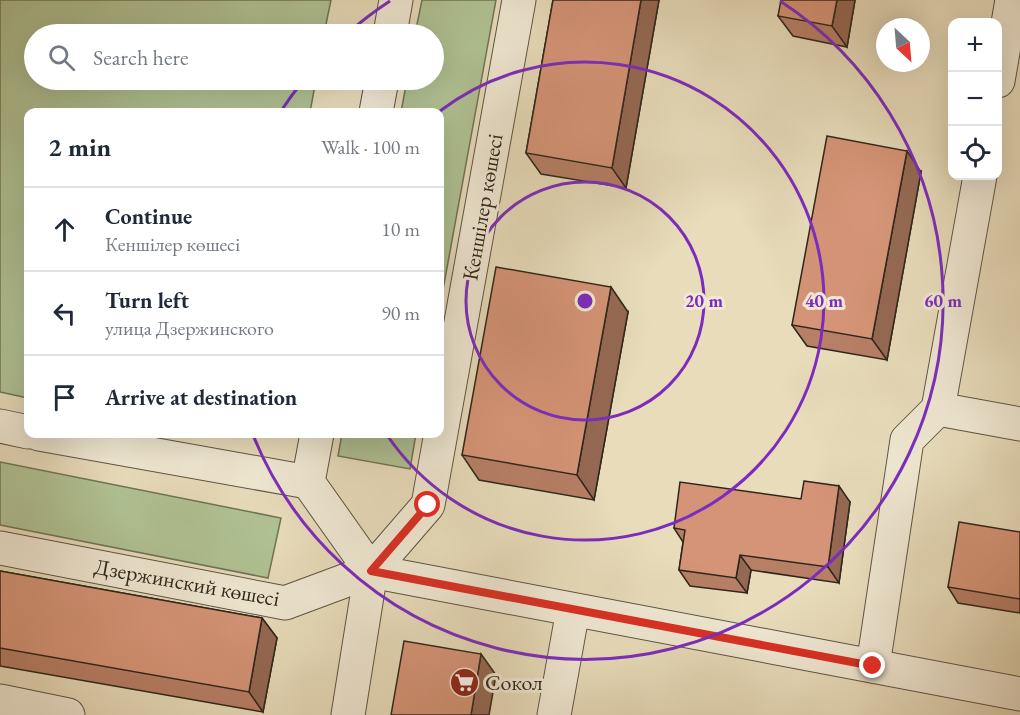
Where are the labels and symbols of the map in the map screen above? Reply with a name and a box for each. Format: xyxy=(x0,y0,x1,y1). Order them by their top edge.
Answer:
north arrow xyxy=(876,18,930,72)
street label: Кеншілер көшесі xyxy=(455,131,510,283)
text: 20 m xyxy=(685,289,723,312)
text: 40 m xyxy=(805,289,843,312)
text: 60 m xyxy=(924,289,962,312)
centre of rings xyxy=(575,291,595,311)
route start xyxy=(414,491,440,517)
street label: Дзержинский көшесі xyxy=(92,552,282,613)
route end xyxy=(859,652,885,678)
supermarket icon: Сокол xyxy=(448,666,480,698)
place label: Сокол xyxy=(485,668,543,697)

